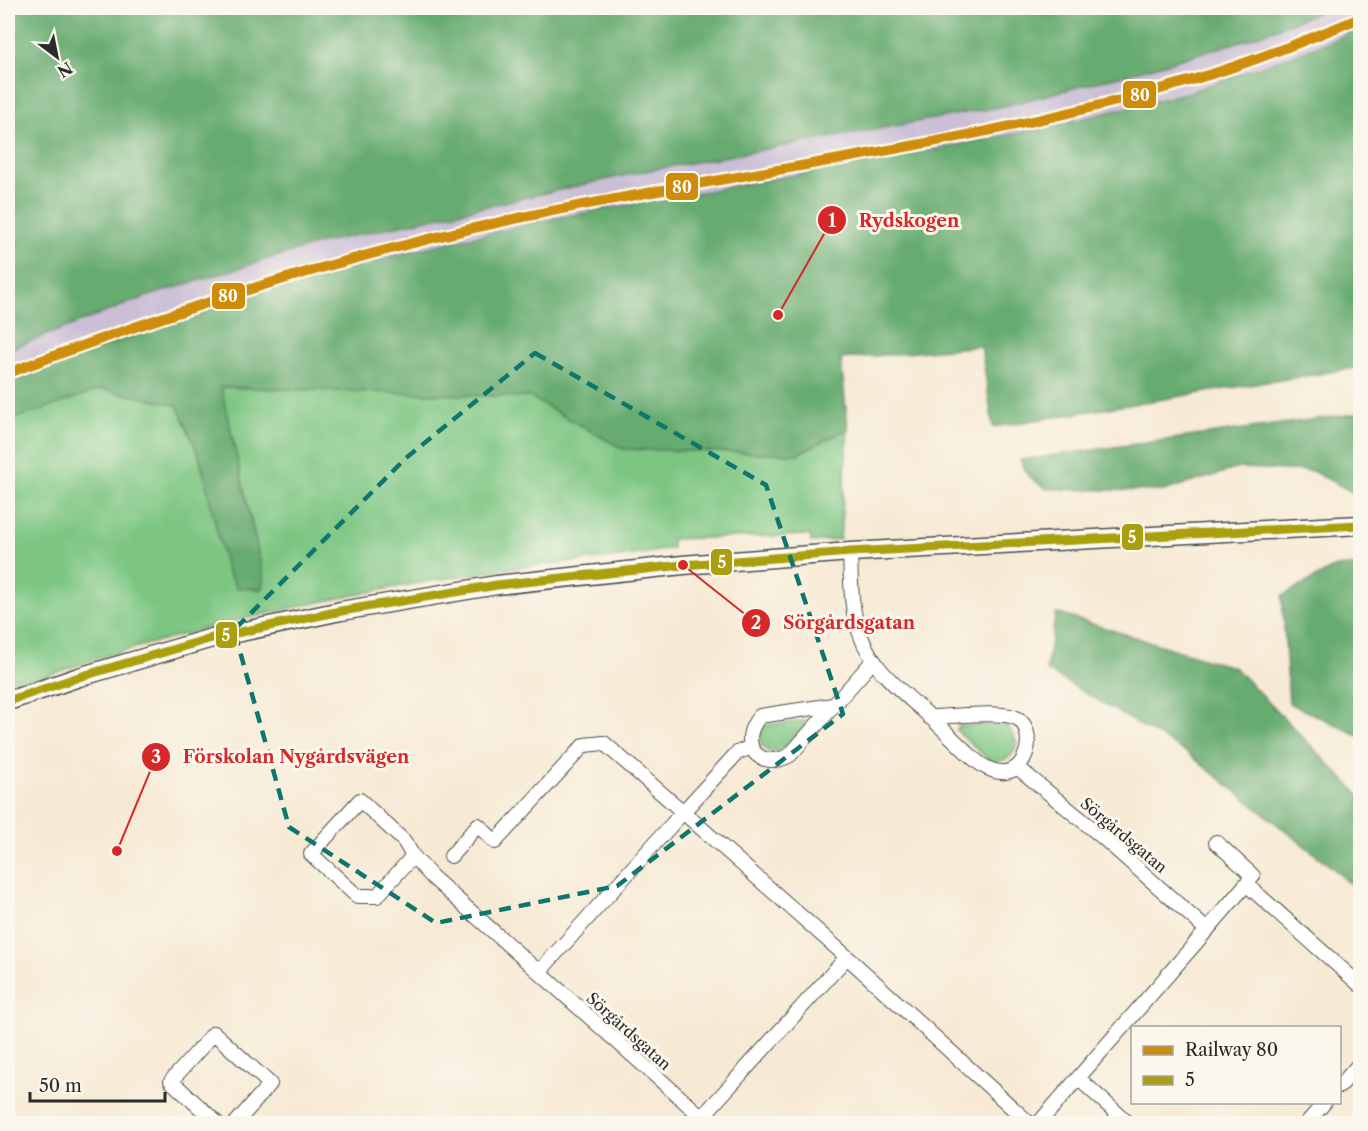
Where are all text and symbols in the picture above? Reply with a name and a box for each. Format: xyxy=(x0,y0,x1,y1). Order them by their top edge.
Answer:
north arrow xyxy=(27,27,87,87)
text: N xyxy=(54,58,76,82)
line badge: 80 xyxy=(1122,80,1157,109)
text: 80 xyxy=(1130,85,1150,105)
line badge: 80 xyxy=(665,172,699,201)
text: 80 xyxy=(672,177,692,197)
callout: Rydskogen xyxy=(817,202,971,238)
text: 1 xyxy=(828,210,836,232)
text: Rydskogen xyxy=(859,210,960,232)
line badge: 80 xyxy=(211,282,246,310)
text: 80 xyxy=(218,286,238,306)
line badge: 5 xyxy=(1121,523,1144,551)
text: 5 xyxy=(1128,527,1137,547)
line badge: 5 xyxy=(710,548,733,576)
text: 5 xyxy=(718,552,727,572)
callout: Sörgårdsgatan xyxy=(741,605,927,641)
text: 2 xyxy=(751,612,761,634)
text: Sörgårdsgatan xyxy=(783,612,916,634)
line badge: 5 xyxy=(215,621,238,649)
text: 5 xyxy=(222,625,231,645)
callout: Förskolan Nygårdsvägen xyxy=(141,739,422,775)
text: 3 xyxy=(151,746,161,768)
text: Förskolan Nygårdsvägen xyxy=(183,746,410,768)
street label: Sörgårdsgatan xyxy=(1077,793,1171,877)
street label: Sörgårdsgatan xyxy=(583,988,675,1074)
legend xyxy=(1131,1026,1341,1104)
text: Railway 80 xyxy=(1185,1039,1278,1061)
scale bar xyxy=(30,1065,165,1103)
text: 5 xyxy=(1185,1069,1195,1091)
text: 50 m xyxy=(39,1075,82,1097)

